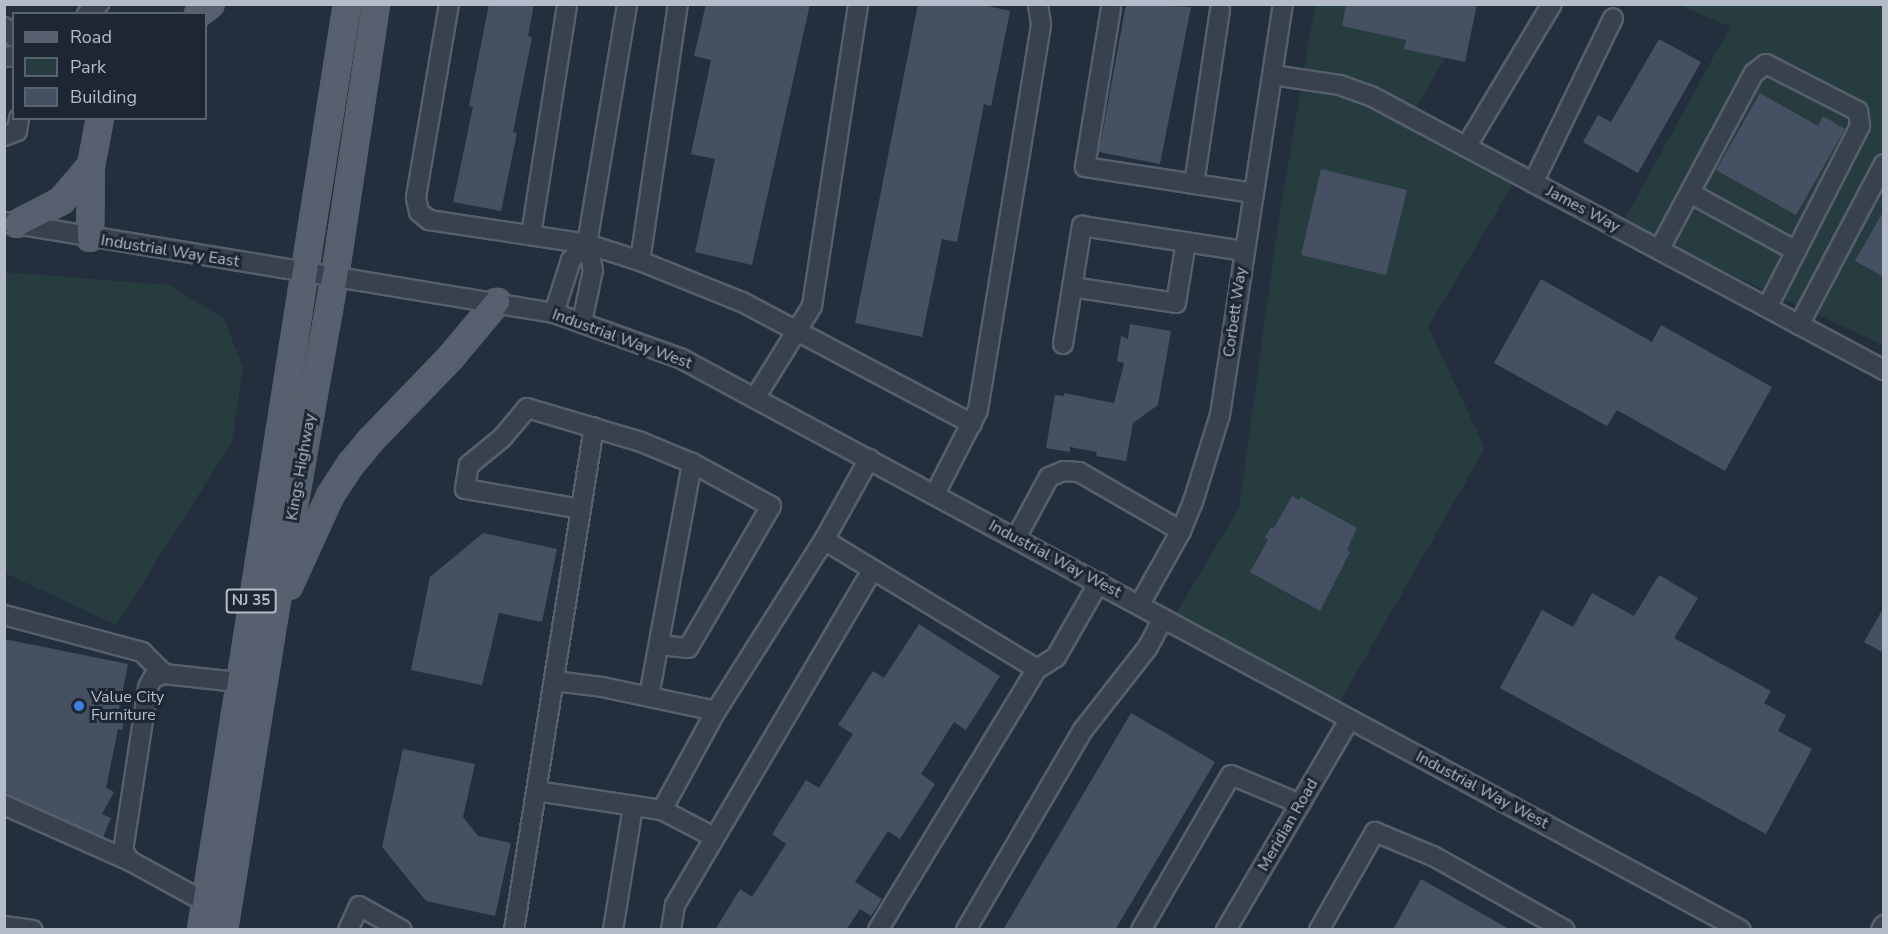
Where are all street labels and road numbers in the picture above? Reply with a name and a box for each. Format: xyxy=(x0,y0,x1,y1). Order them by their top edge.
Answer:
street label: James Way xyxy=(1543,182,1623,236)
street label: Industrial Way East xyxy=(99,231,241,271)
street label: Corbett Way xyxy=(1219,266,1251,358)
street label: Industrial Way West xyxy=(550,305,694,373)
street label: Kings Highway xyxy=(282,412,320,522)
street label: Industrial Way West xyxy=(985,516,1125,602)
road number: NJ 35 xyxy=(226,589,276,613)
street label: Industrial Way West xyxy=(1412,747,1552,833)
street label: Meridian Road xyxy=(1254,775,1322,875)

